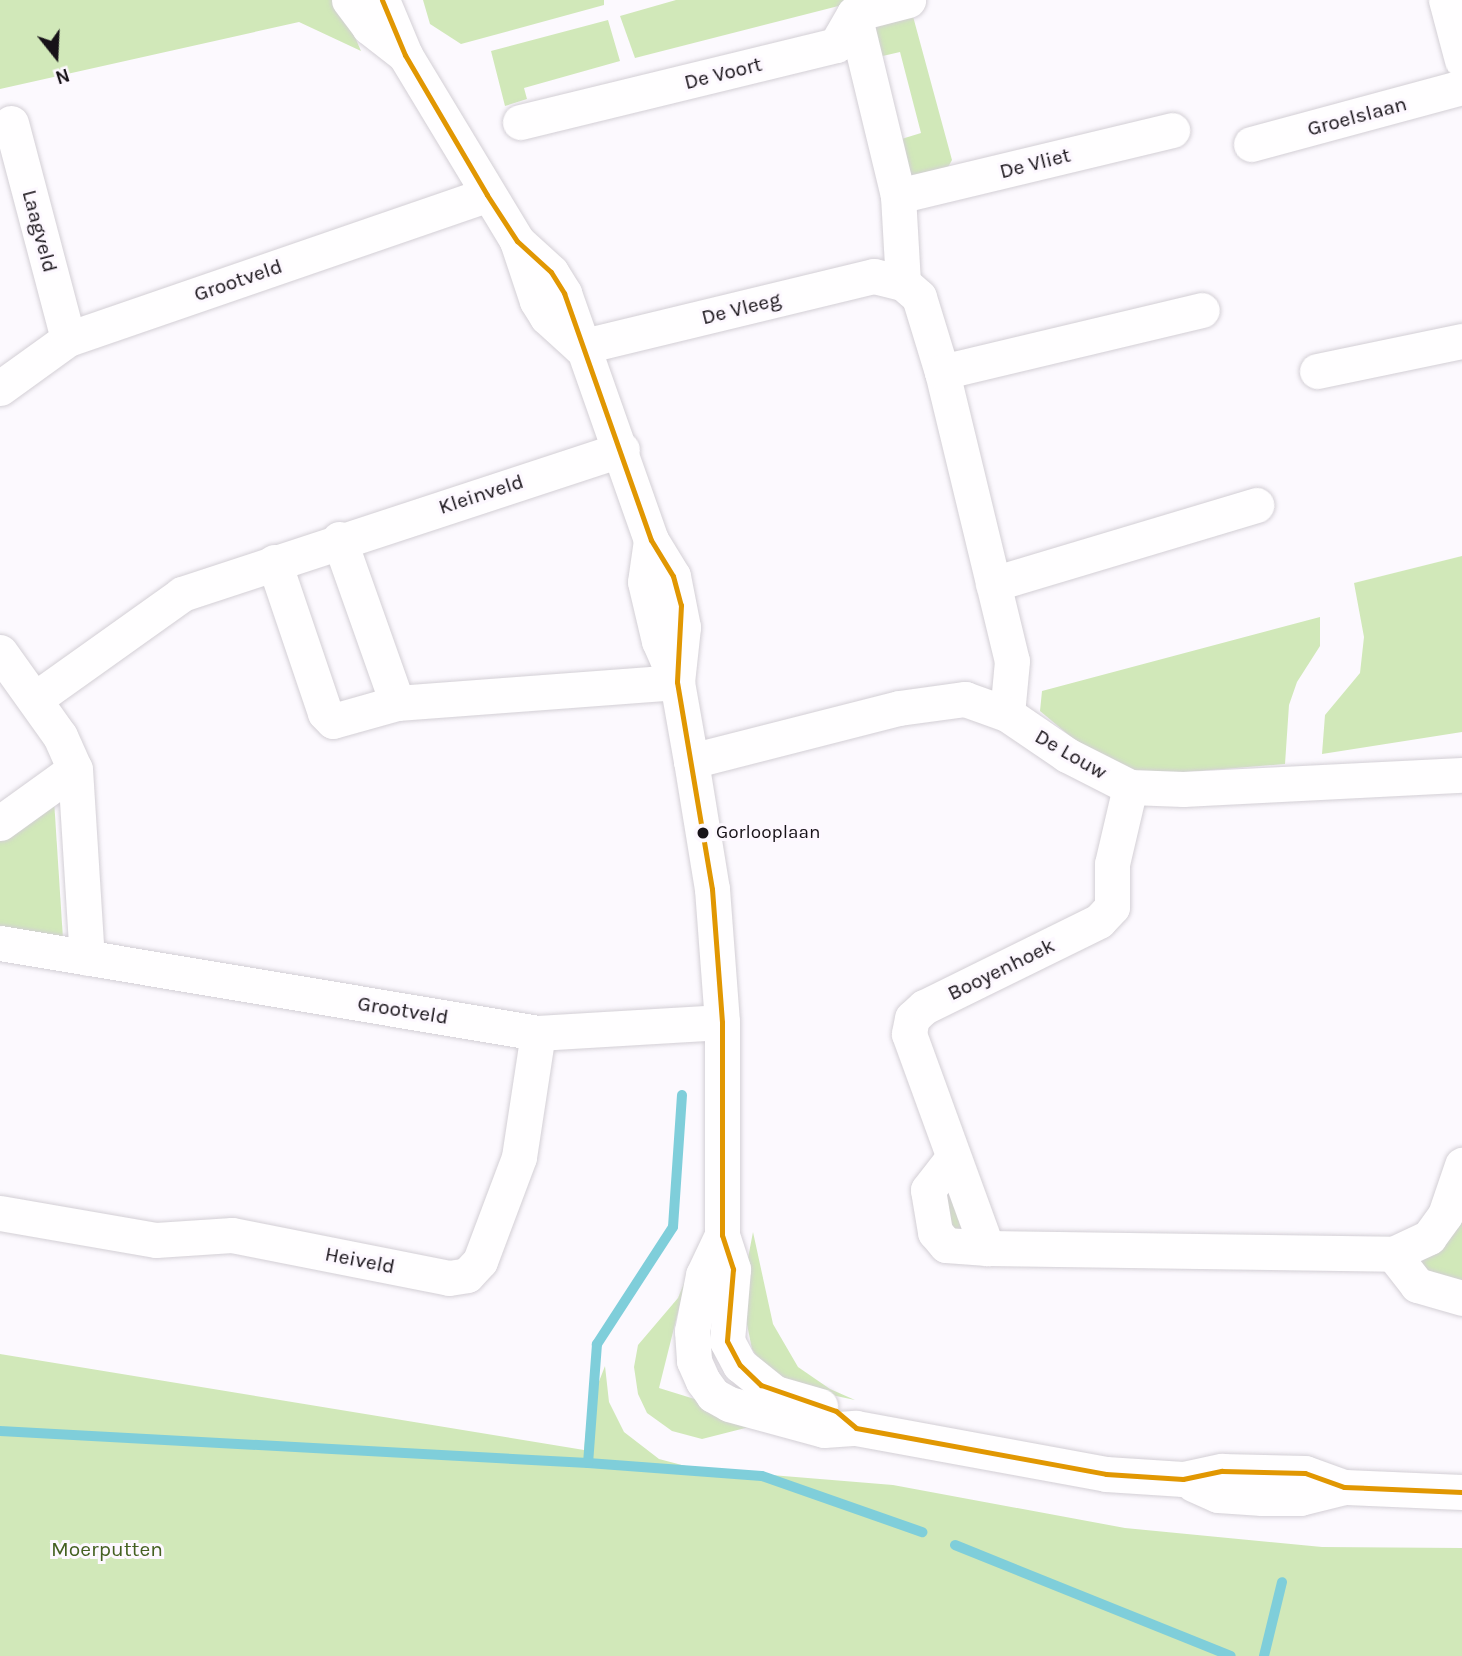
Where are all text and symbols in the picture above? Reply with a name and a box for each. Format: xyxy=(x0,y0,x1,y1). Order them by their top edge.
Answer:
north arrow xyxy=(21,21,91,91)
street label: De Voort xyxy=(682,51,764,95)
text: N xyxy=(53,63,72,89)
street label: Groelslaan xyxy=(1304,91,1410,141)
street label: De Vliet xyxy=(997,142,1073,184)
street label: Laagveld xyxy=(17,187,63,275)
street label: Grootveld xyxy=(191,253,285,307)
street label: De Vleeg xyxy=(699,286,783,330)
street label: Kleinveld xyxy=(435,468,527,520)
street label: De Louw xyxy=(1031,723,1111,785)
place label: Gorlooplaan xyxy=(716,822,820,844)
marker: Gorlooplaan xyxy=(696,826,710,840)
street label: Booyenhoek xyxy=(943,932,1059,1006)
street label: Grootveld xyxy=(356,990,450,1030)
street label: Heiveld xyxy=(323,1241,397,1279)
park label: Moerputten xyxy=(51,1536,163,1562)

